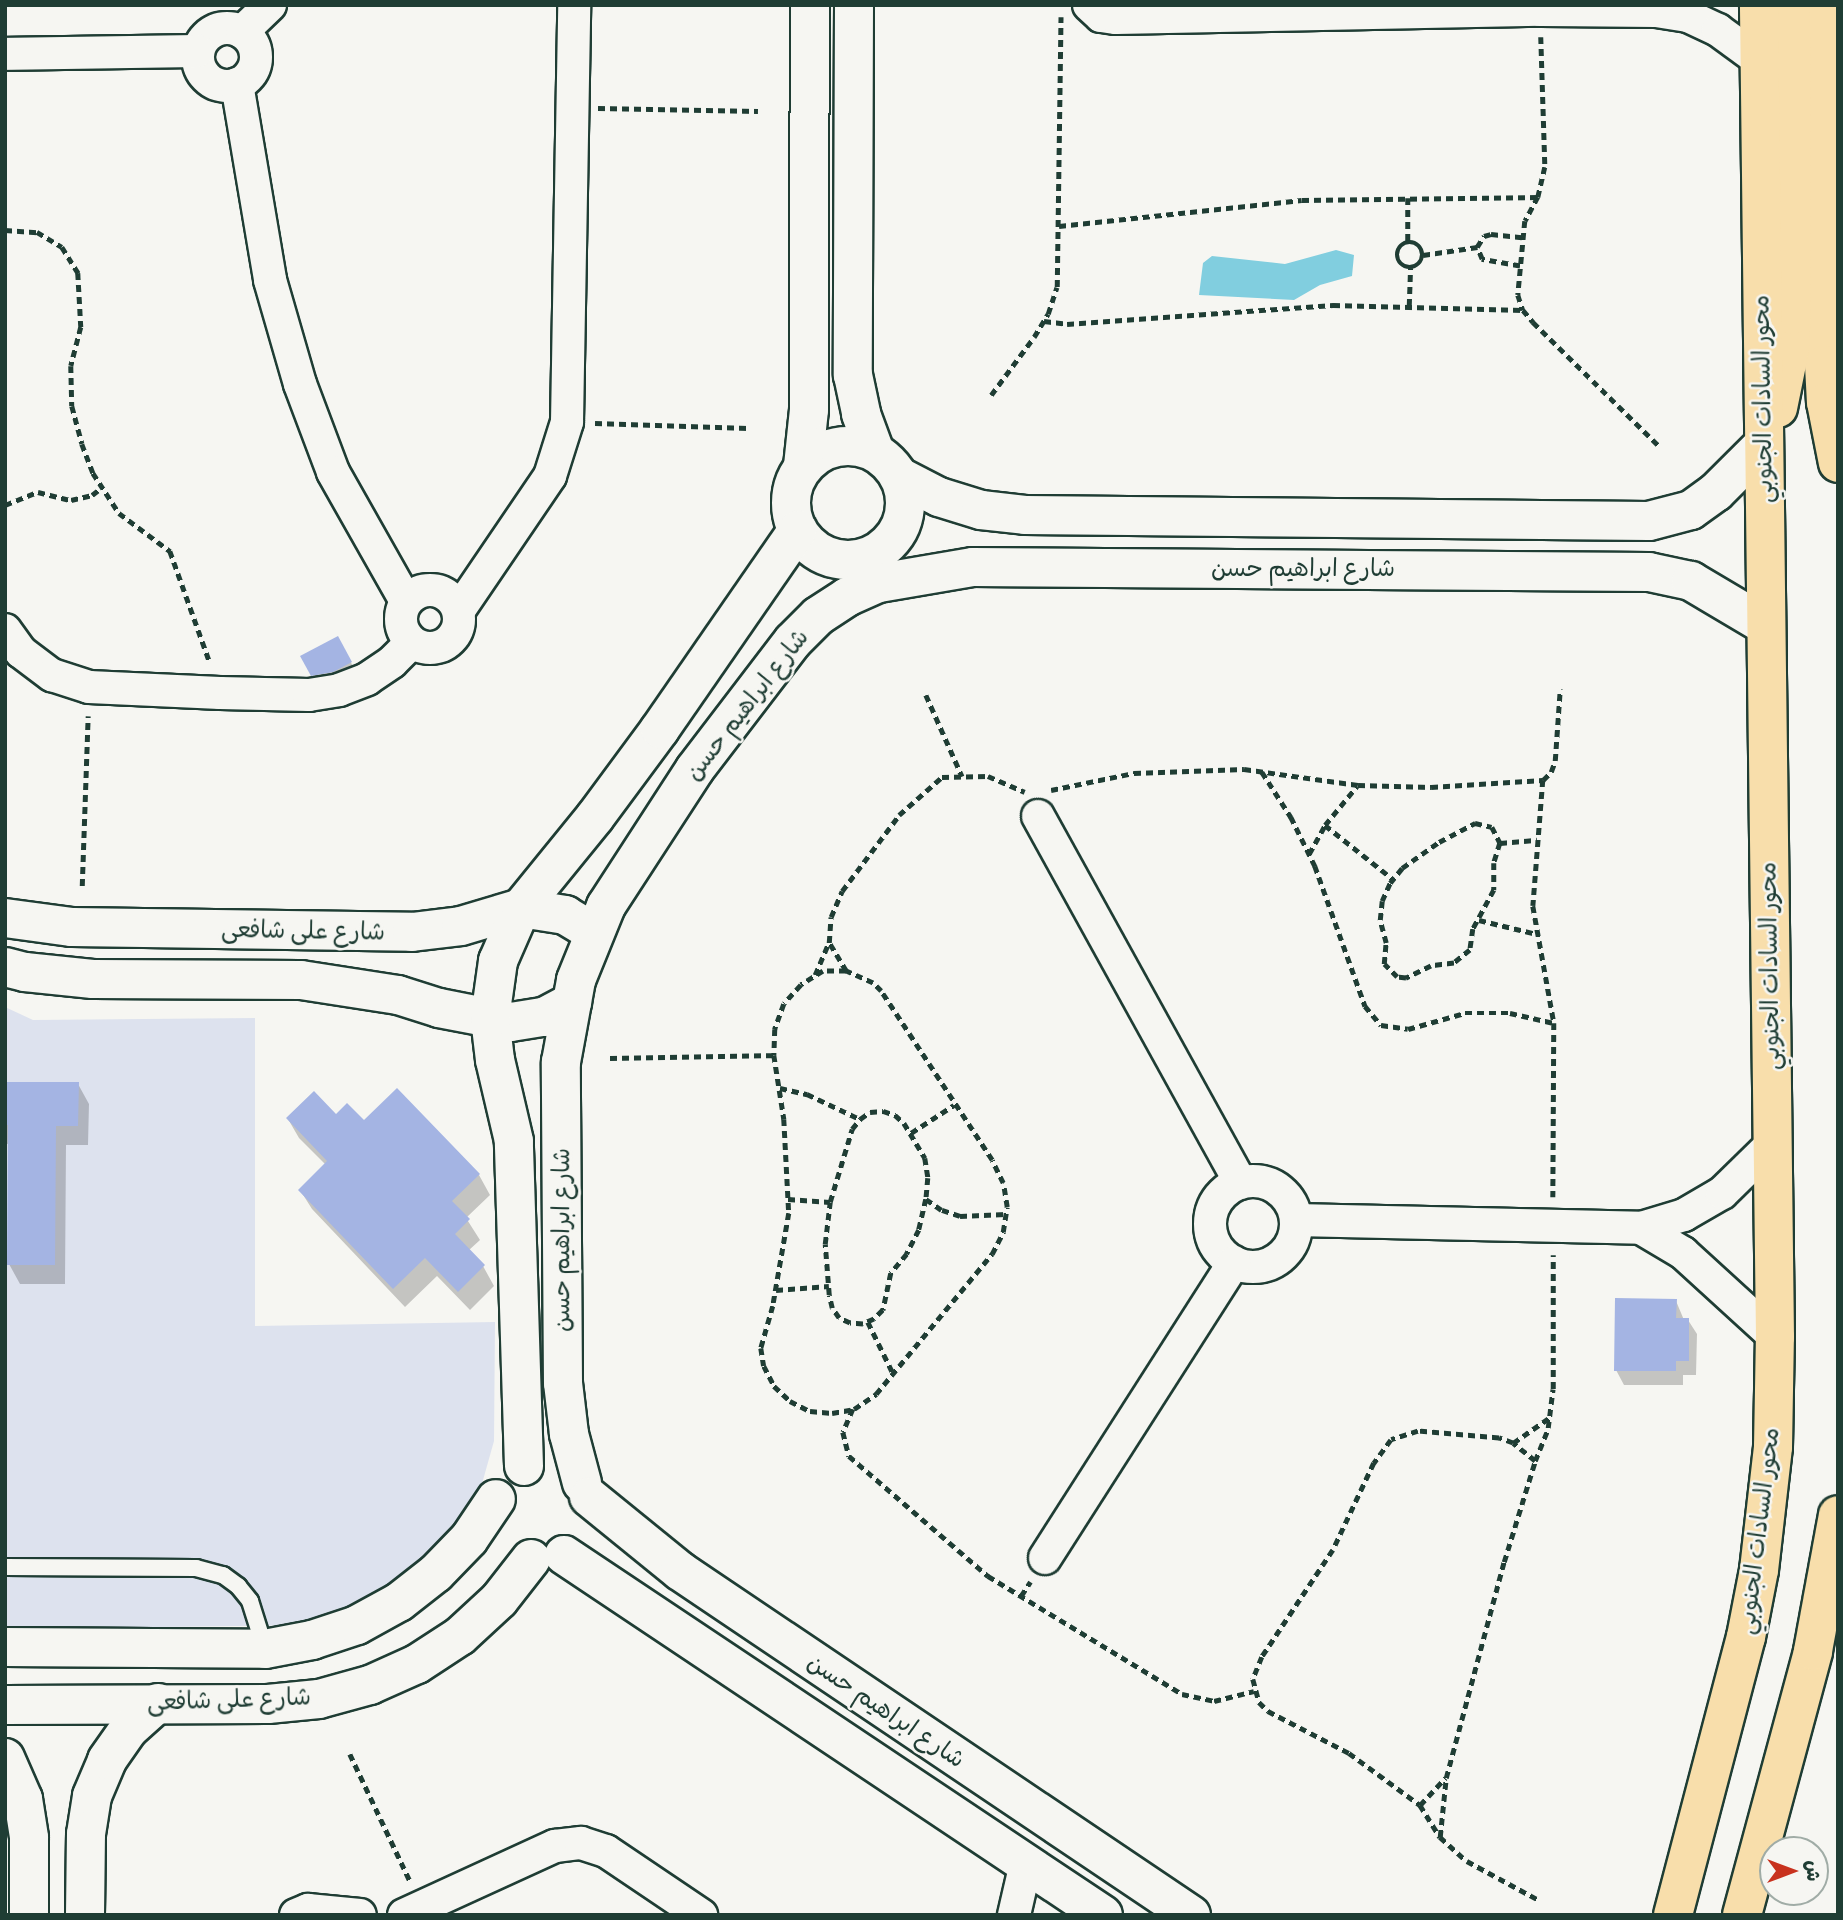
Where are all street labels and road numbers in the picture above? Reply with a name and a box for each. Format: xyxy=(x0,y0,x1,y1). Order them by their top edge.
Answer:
street label: محور السادات الجنوبي xyxy=(1747,295,1779,503)
street label: شارع ابراهيم حسن xyxy=(1211,555,1395,583)
street label: شارع ابراهيم حسن xyxy=(679,624,815,786)
street label: محور السادات الجنوبي xyxy=(1754,862,1786,1070)
street label: شارع على شافعى xyxy=(221,915,385,947)
street label: شارع ابراهيم حسن xyxy=(548,1148,576,1332)
street label: محور السادات الجنوبي xyxy=(1732,1426,1786,1636)
street label: شارع ابراهيم حسن xyxy=(802,1648,970,1774)
street label: شارع على شافعى xyxy=(147,1683,311,1717)

